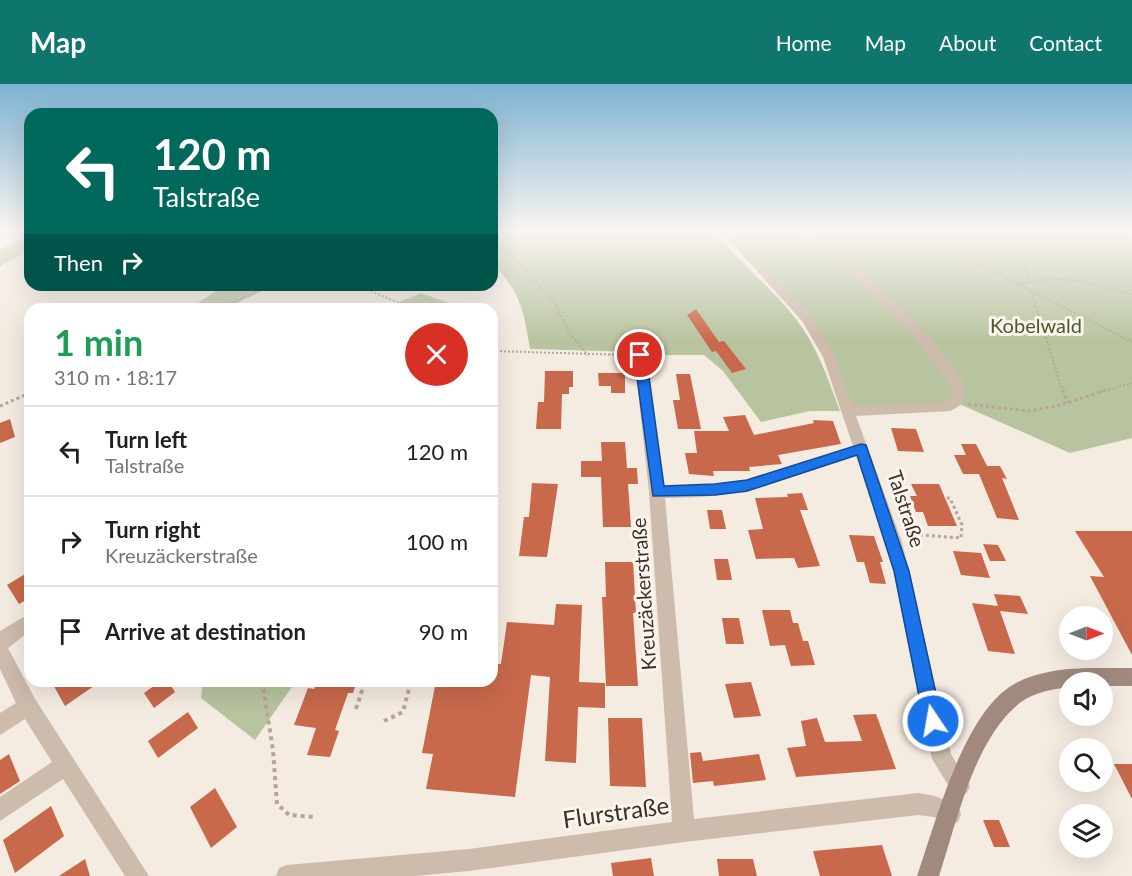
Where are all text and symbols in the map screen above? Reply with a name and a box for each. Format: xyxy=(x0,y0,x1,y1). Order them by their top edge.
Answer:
text: Map xyxy=(30,25,86,59)
text: Home xyxy=(776,30,832,55)
text: Map xyxy=(865,30,906,55)
text: About xyxy=(939,30,996,55)
text: Contact xyxy=(1029,30,1102,55)
text: 120 m xyxy=(153,129,271,179)
icon: left xyxy=(54,132,132,210)
text: Talstraße xyxy=(153,180,260,213)
icon: right xyxy=(115,246,148,279)
text: Then xyxy=(54,249,103,276)
park label: Kobelwald xyxy=(990,313,1082,337)
text: 1 min xyxy=(54,320,143,364)
button: close xyxy=(405,323,468,386)
pin xyxy=(614,329,665,380)
icon: arrive xyxy=(623,338,656,371)
text: 310 m · 18:17 xyxy=(54,365,177,389)
text: Turn left xyxy=(105,426,187,453)
icon: left xyxy=(54,435,87,468)
text: 120 m xyxy=(406,438,468,465)
text: Talstraße xyxy=(105,453,184,477)
street label: Talstraße xyxy=(883,467,931,550)
text: Turn right xyxy=(105,516,200,543)
street label: Kreuzäckerstraße xyxy=(626,517,660,671)
icon: right xyxy=(54,525,87,558)
text: 100 m xyxy=(406,528,468,555)
text: Kreuzäckerstraße xyxy=(105,543,258,567)
north arrow xyxy=(1059,606,1113,660)
map controls xyxy=(1059,606,1113,858)
icon: arrive xyxy=(54,615,87,648)
text: Arrive at destination xyxy=(105,618,306,645)
text: 90 m xyxy=(419,618,468,645)
button: sound xyxy=(1059,672,1113,726)
position arrow xyxy=(901,689,965,753)
button: search xyxy=(1059,738,1113,792)
street label: Flurstraße xyxy=(561,790,671,833)
button: layers xyxy=(1059,804,1113,858)

